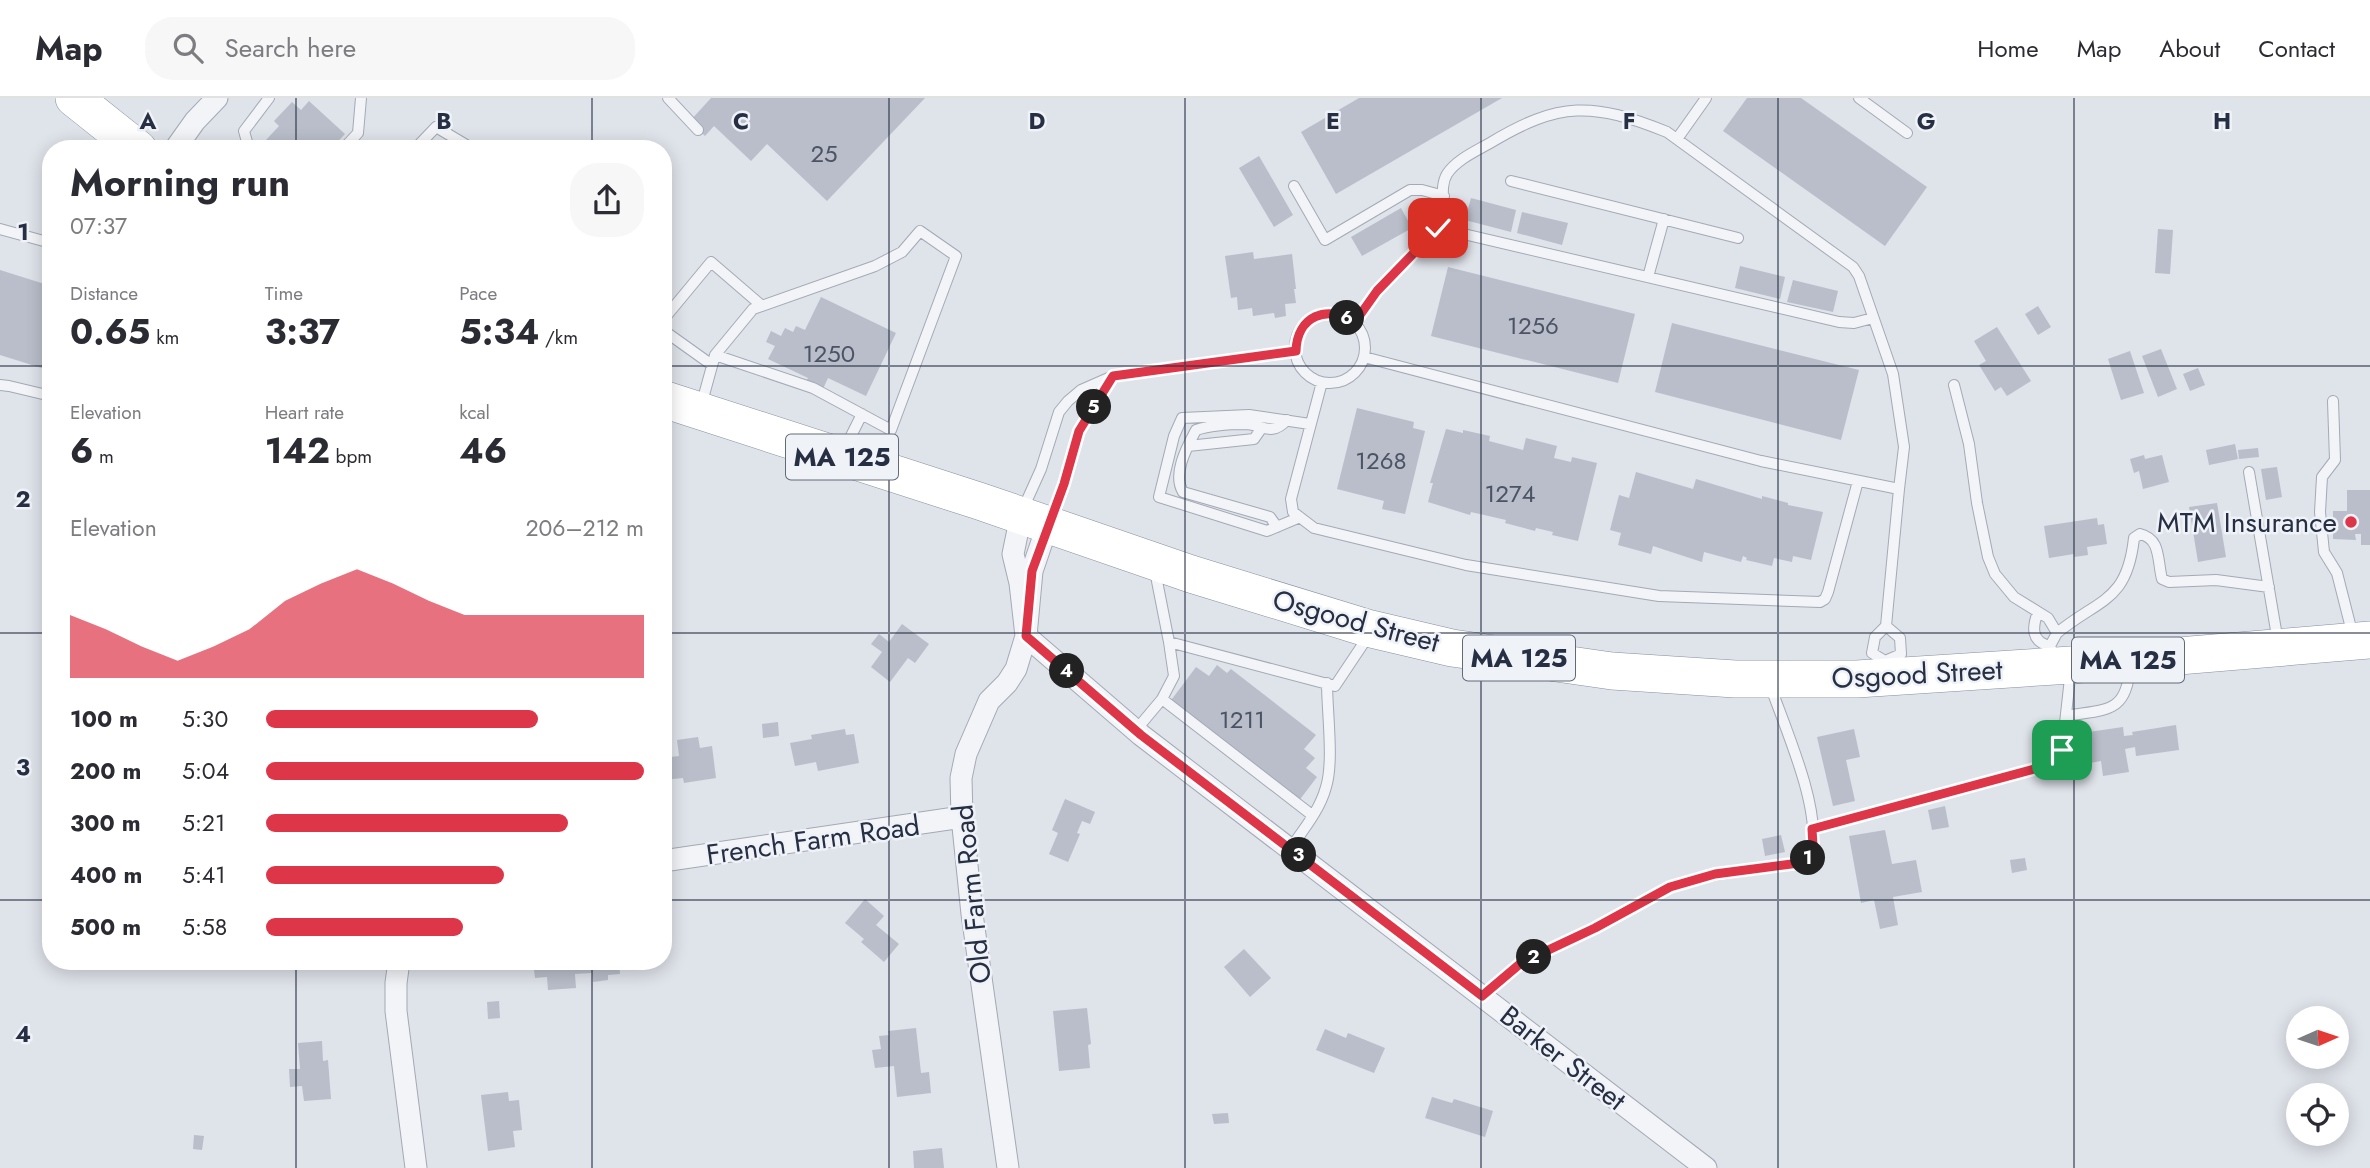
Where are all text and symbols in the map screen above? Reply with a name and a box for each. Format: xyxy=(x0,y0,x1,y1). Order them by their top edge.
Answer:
search box xyxy=(145,17,635,80)
text: Map xyxy=(35,25,103,72)
icon: search xyxy=(169,29,207,67)
text: Search here xyxy=(225,29,356,67)
text: Home xyxy=(1977,31,2039,66)
text: Map xyxy=(2077,31,2121,66)
text: About xyxy=(2159,31,2220,66)
text: Contact xyxy=(2258,31,2335,66)
text: A xyxy=(139,104,157,138)
text: B xyxy=(436,104,452,138)
text: C xyxy=(733,104,749,138)
text: D xyxy=(1029,104,1046,138)
text: E xyxy=(1326,104,1340,138)
text: F xyxy=(1623,104,1635,138)
text: G xyxy=(1917,104,1935,138)
text: H xyxy=(2213,104,2231,138)
house number: 25 xyxy=(810,136,838,171)
text: Morning run xyxy=(70,155,290,210)
button: share xyxy=(570,163,644,237)
pin xyxy=(1408,198,1468,258)
text: 07:37 xyxy=(70,209,127,243)
icon: check xyxy=(1419,209,1457,247)
text: 1 xyxy=(17,215,29,249)
text: Distance xyxy=(70,280,138,307)
text: Time xyxy=(265,280,303,307)
text: Pace xyxy=(459,280,497,307)
pin: 6 xyxy=(1330,300,1364,336)
text: 6 xyxy=(1340,304,1353,331)
text: 0.65 xyxy=(70,307,150,357)
text: 3:37 xyxy=(265,307,340,357)
text: 5:34 xyxy=(459,307,539,357)
house number: 1256 xyxy=(1507,308,1559,343)
text: km xyxy=(150,324,179,351)
text: /km xyxy=(539,324,578,351)
house number: 1250 xyxy=(803,336,855,371)
pin: 5 xyxy=(1076,390,1112,424)
text: 5 xyxy=(1087,393,1100,420)
text: Elevation xyxy=(70,399,142,426)
text: Heart rate xyxy=(265,399,344,426)
text: kcal xyxy=(459,399,490,426)
text: 6 xyxy=(70,426,93,476)
text: 142 xyxy=(265,426,330,476)
text: 46 xyxy=(459,426,507,476)
road number: MA 125 xyxy=(786,434,898,480)
text: m xyxy=(93,443,114,470)
text: bpm xyxy=(330,443,372,470)
house number: 1268 xyxy=(1355,443,1407,478)
house number: 1274 xyxy=(1484,476,1536,511)
text: 2 xyxy=(15,482,31,516)
place label: MTM Insurance xyxy=(2157,502,2337,543)
text: Elevation xyxy=(70,511,157,545)
text: 206–212 m xyxy=(525,511,644,545)
marker: MTM Insurance xyxy=(2343,514,2359,530)
street label: Osgood Street xyxy=(1268,579,1444,663)
road number: MA 125 xyxy=(1463,636,1575,680)
road number: MA 125 xyxy=(2072,638,2184,682)
street label: Osgood Street xyxy=(1830,649,2004,699)
pin: 4 xyxy=(1050,654,1084,688)
text: 4 xyxy=(1060,657,1073,684)
text: 100 m xyxy=(70,702,138,736)
text: 5:30 xyxy=(182,702,228,736)
house number: 1211 xyxy=(1219,702,1265,737)
pin xyxy=(2032,720,2092,780)
icon: arrive xyxy=(2043,731,2081,769)
text: 3 xyxy=(16,750,30,784)
text: 200 m xyxy=(70,754,141,788)
text: 5:04 xyxy=(182,754,229,788)
street label: Old Farm Road xyxy=(942,802,1002,986)
street label: French Farm Road xyxy=(704,805,922,875)
text: 300 m xyxy=(70,806,141,840)
text: 5:21 xyxy=(182,806,225,840)
pin: 3 xyxy=(1282,838,1316,872)
pin: 1 xyxy=(1790,840,1826,876)
text: 3 xyxy=(1293,841,1304,868)
text: 1 xyxy=(1803,844,1812,871)
text: 400 m xyxy=(70,858,142,892)
text: 5:41 xyxy=(182,858,226,892)
text: 500 m xyxy=(70,910,141,944)
text: 5:58 xyxy=(182,910,227,944)
pin: 2 xyxy=(1516,940,1552,974)
text: 2 xyxy=(1527,943,1540,970)
street label: Barker Street xyxy=(1491,996,1635,1120)
north arrow xyxy=(2286,1006,2348,1069)
map controls xyxy=(2286,1006,2349,1146)
text: 4 xyxy=(15,1017,31,1051)
button: locate xyxy=(2286,1083,2349,1146)

